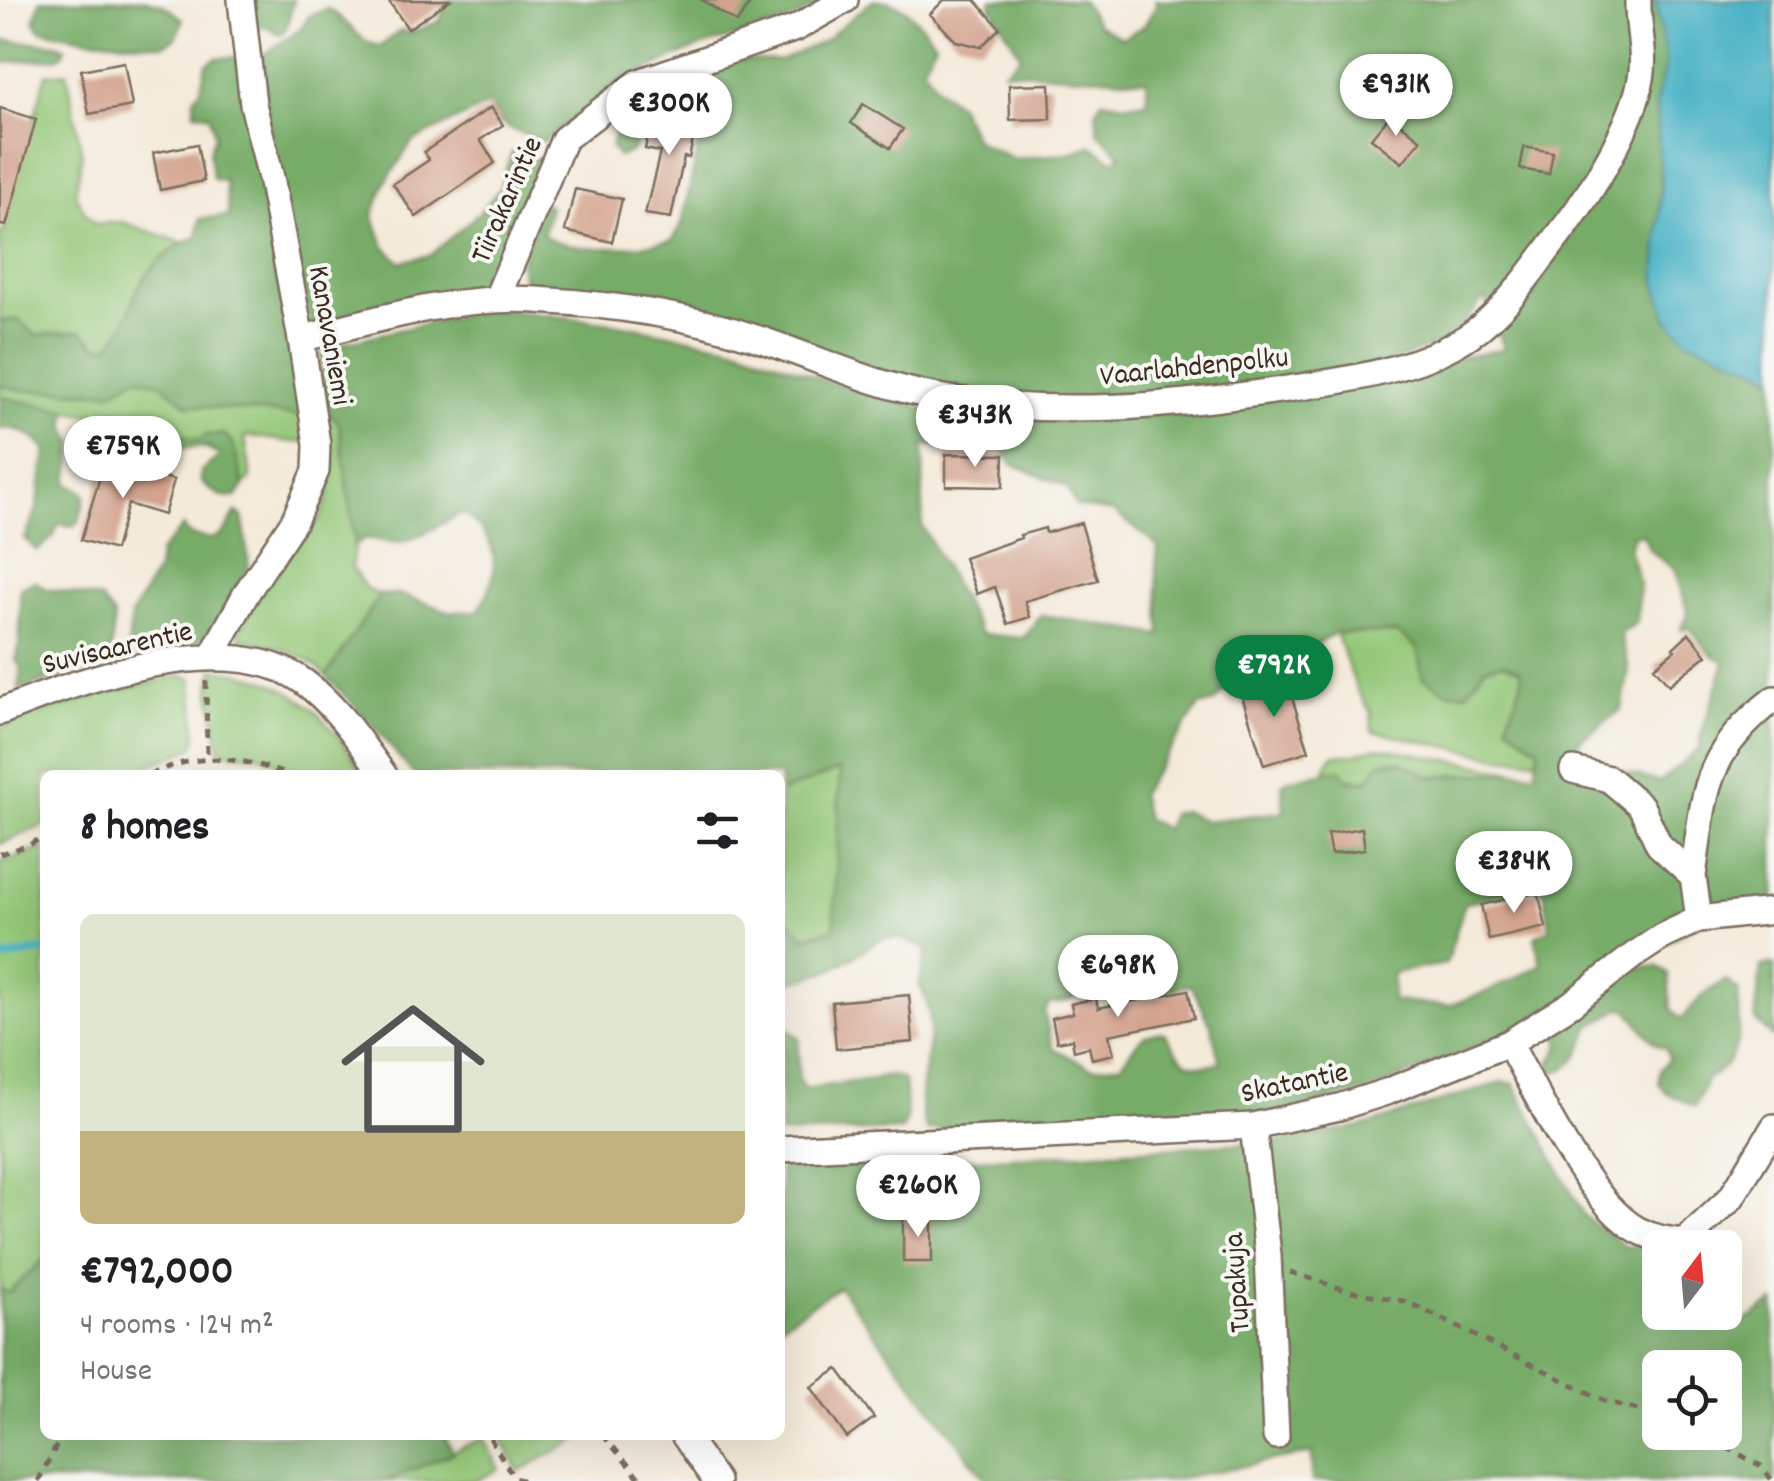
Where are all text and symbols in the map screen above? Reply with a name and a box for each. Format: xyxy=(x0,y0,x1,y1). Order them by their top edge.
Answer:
pin: €931K xyxy=(1326,54,1466,139)
text: €931K xyxy=(1362,63,1430,109)
pin: €300K xyxy=(599,73,739,158)
text: €300K xyxy=(628,82,710,128)
street label: Tiirakarintie xyxy=(462,131,556,271)
street label: Kanavaniemi xyxy=(294,263,361,409)
street label: Vaarlahdenpolku xyxy=(1098,338,1291,401)
pin: €343K xyxy=(905,385,1045,470)
text: €343K xyxy=(938,394,1012,440)
pin: €759K xyxy=(53,416,193,501)
text: €759K xyxy=(86,425,160,471)
street label: Suvisaarentie xyxy=(39,612,197,689)
pin: €792K xyxy=(1204,635,1344,720)
text: €792K xyxy=(1237,644,1311,690)
text: 8 homes xyxy=(80,800,209,860)
icon: filters xyxy=(690,803,745,858)
pin: €384K xyxy=(1444,831,1584,916)
text: €384K xyxy=(1478,840,1550,886)
pin: €698K xyxy=(1048,935,1188,1020)
text: €698K xyxy=(1080,944,1156,990)
icon: home xyxy=(323,979,503,1159)
street label: Skatantie xyxy=(1237,1053,1352,1118)
pin: €260K xyxy=(848,1155,988,1240)
text: €260K xyxy=(878,1164,958,1210)
street label: Tupakuja xyxy=(1214,1230,1264,1334)
north arrow xyxy=(1642,1230,1742,1330)
map controls xyxy=(1642,1230,1742,1450)
text: €792,000 xyxy=(80,1244,234,1304)
text: 4 rooms · 124 m² xyxy=(80,1304,274,1350)
text: House xyxy=(80,1350,152,1396)
button: locate xyxy=(1642,1350,1742,1450)

